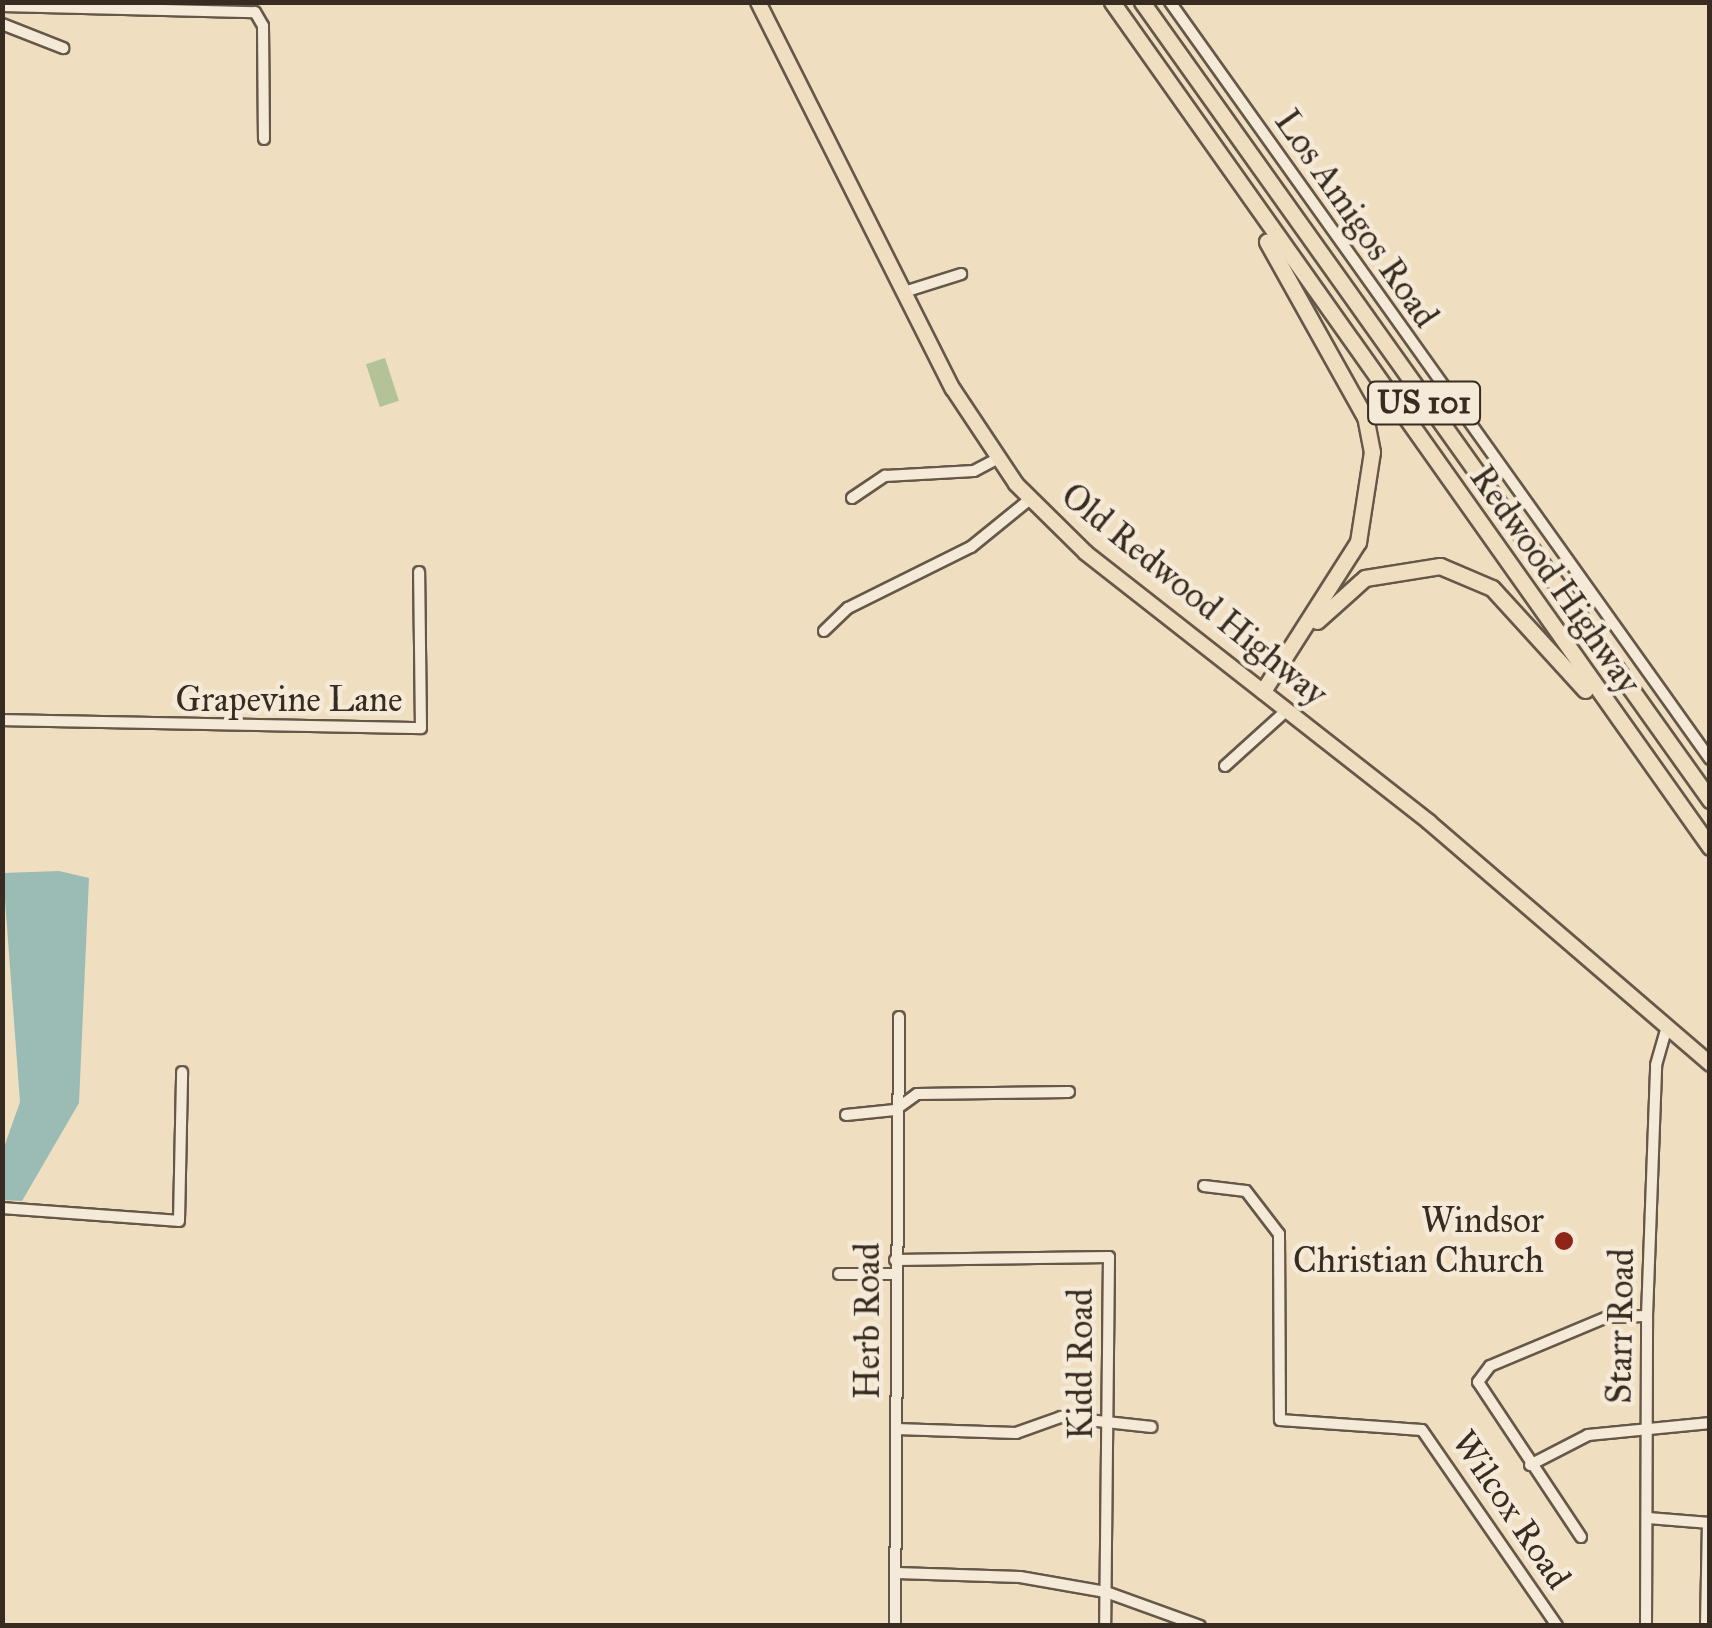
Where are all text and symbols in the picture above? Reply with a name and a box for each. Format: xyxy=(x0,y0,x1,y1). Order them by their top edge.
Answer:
street label: Los Amigos Road xyxy=(1265,102,1447,336)
road number: US 101 xyxy=(1366,376,1482,430)
street label: Redwood Highway xyxy=(1461,458,1649,702)
street label: Old Redwood Highway xyxy=(1053,475,1335,715)
street label: Grapevine Lane xyxy=(175,679,403,721)
place label: Windsor Christian Church xyxy=(1293,1200,1544,1282)
marker: Windsor Christian Church xyxy=(1553,1230,1575,1252)
street label: Herb Road xyxy=(847,1243,889,1399)
street label: Starr Road xyxy=(1599,1248,1643,1404)
street label: Kidd Road xyxy=(1060,1288,1102,1440)
street label: Wilcox Road xyxy=(1443,1423,1579,1597)

